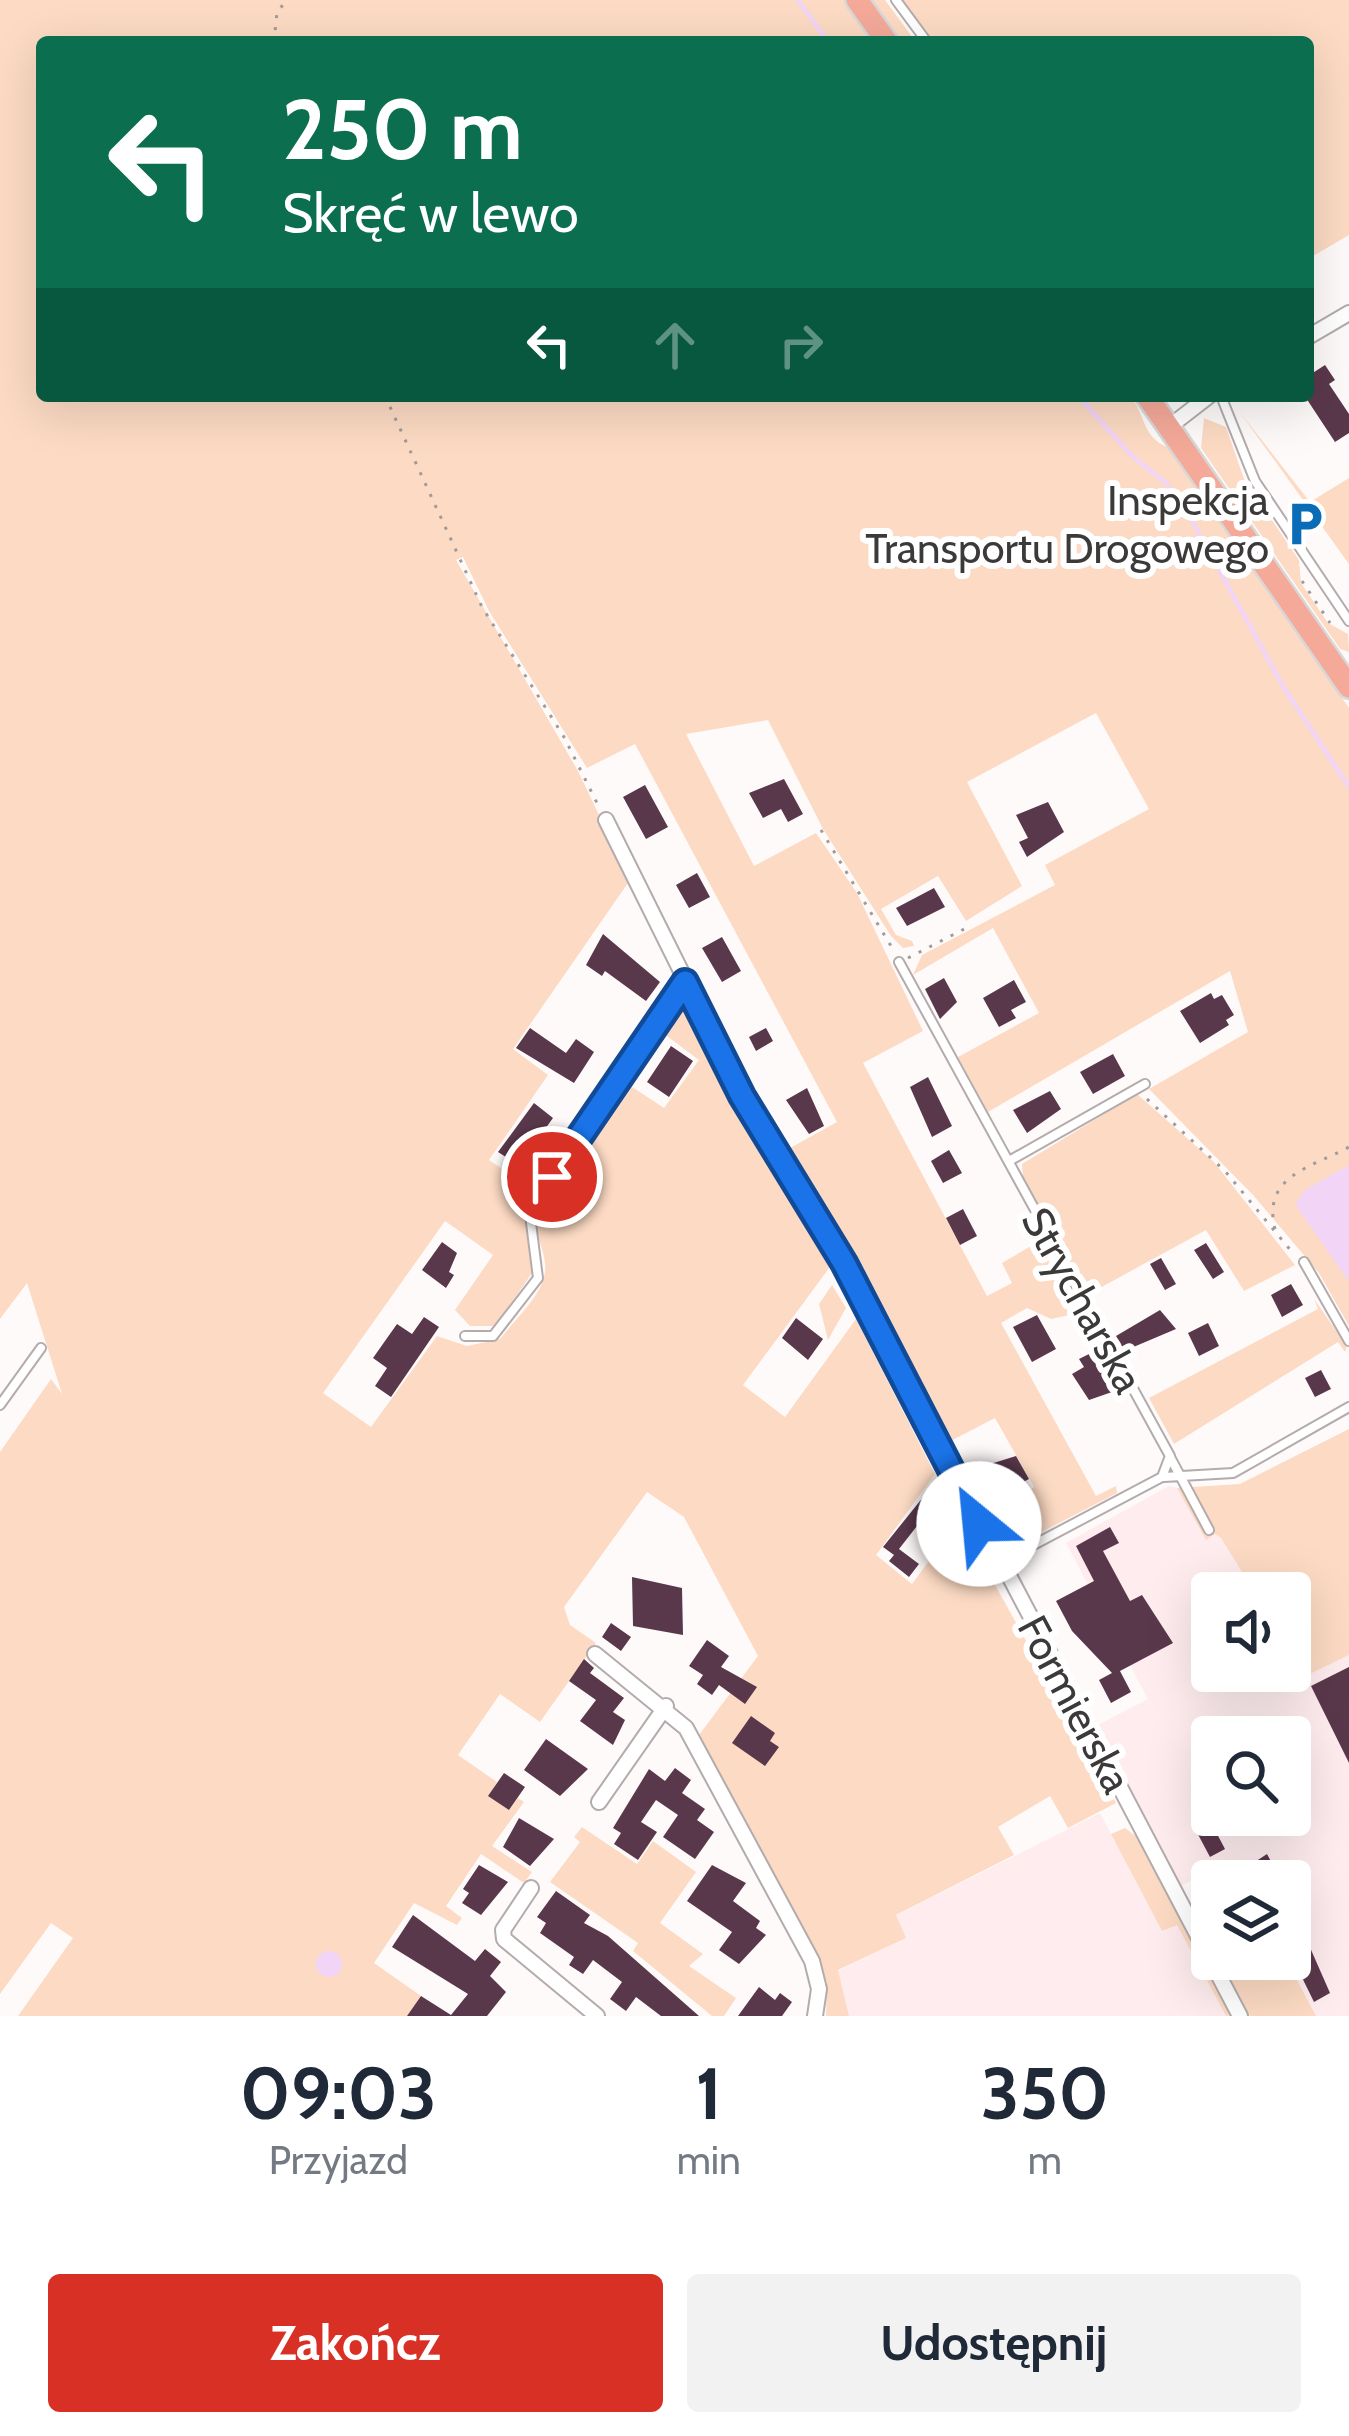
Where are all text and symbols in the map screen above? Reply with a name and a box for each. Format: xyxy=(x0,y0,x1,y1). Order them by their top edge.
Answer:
text: 250 m xyxy=(282,78,523,180)
icon: left xyxy=(84,84,240,240)
text: Skręć w lewo xyxy=(282,180,579,246)
icon: left xyxy=(516,312,582,378)
icon: ahead xyxy=(642,312,708,378)
icon: right xyxy=(768,312,834,378)
place label: Inspekcja Transportu Drogowego xyxy=(865,474,1269,574)
parking icon: Inspekcja Transportu Drogowego xyxy=(1280,499,1330,549)
pin xyxy=(501,1126,603,1228)
icon: arrive xyxy=(519,1144,585,1210)
street label: Strycharska xyxy=(1011,1198,1155,1402)
position arrow xyxy=(916,1461,1042,1587)
map controls xyxy=(1191,1572,1311,1980)
button: sound xyxy=(1191,1572,1311,1692)
street label: Formierska xyxy=(1007,1607,1143,1801)
button: search xyxy=(1191,1716,1311,1836)
button: layers xyxy=(1191,1860,1311,1980)
text: 09:03 xyxy=(240,2050,437,2137)
text: 1 xyxy=(695,2050,722,2137)
text: 350 xyxy=(981,2050,1109,2137)
text: Przyjazd xyxy=(269,2136,408,2184)
text: min xyxy=(677,2136,741,2184)
text: m xyxy=(1028,2136,1062,2184)
button: Zakończ xyxy=(48,2274,663,2412)
button: Udostępnij xyxy=(687,2274,1301,2412)

